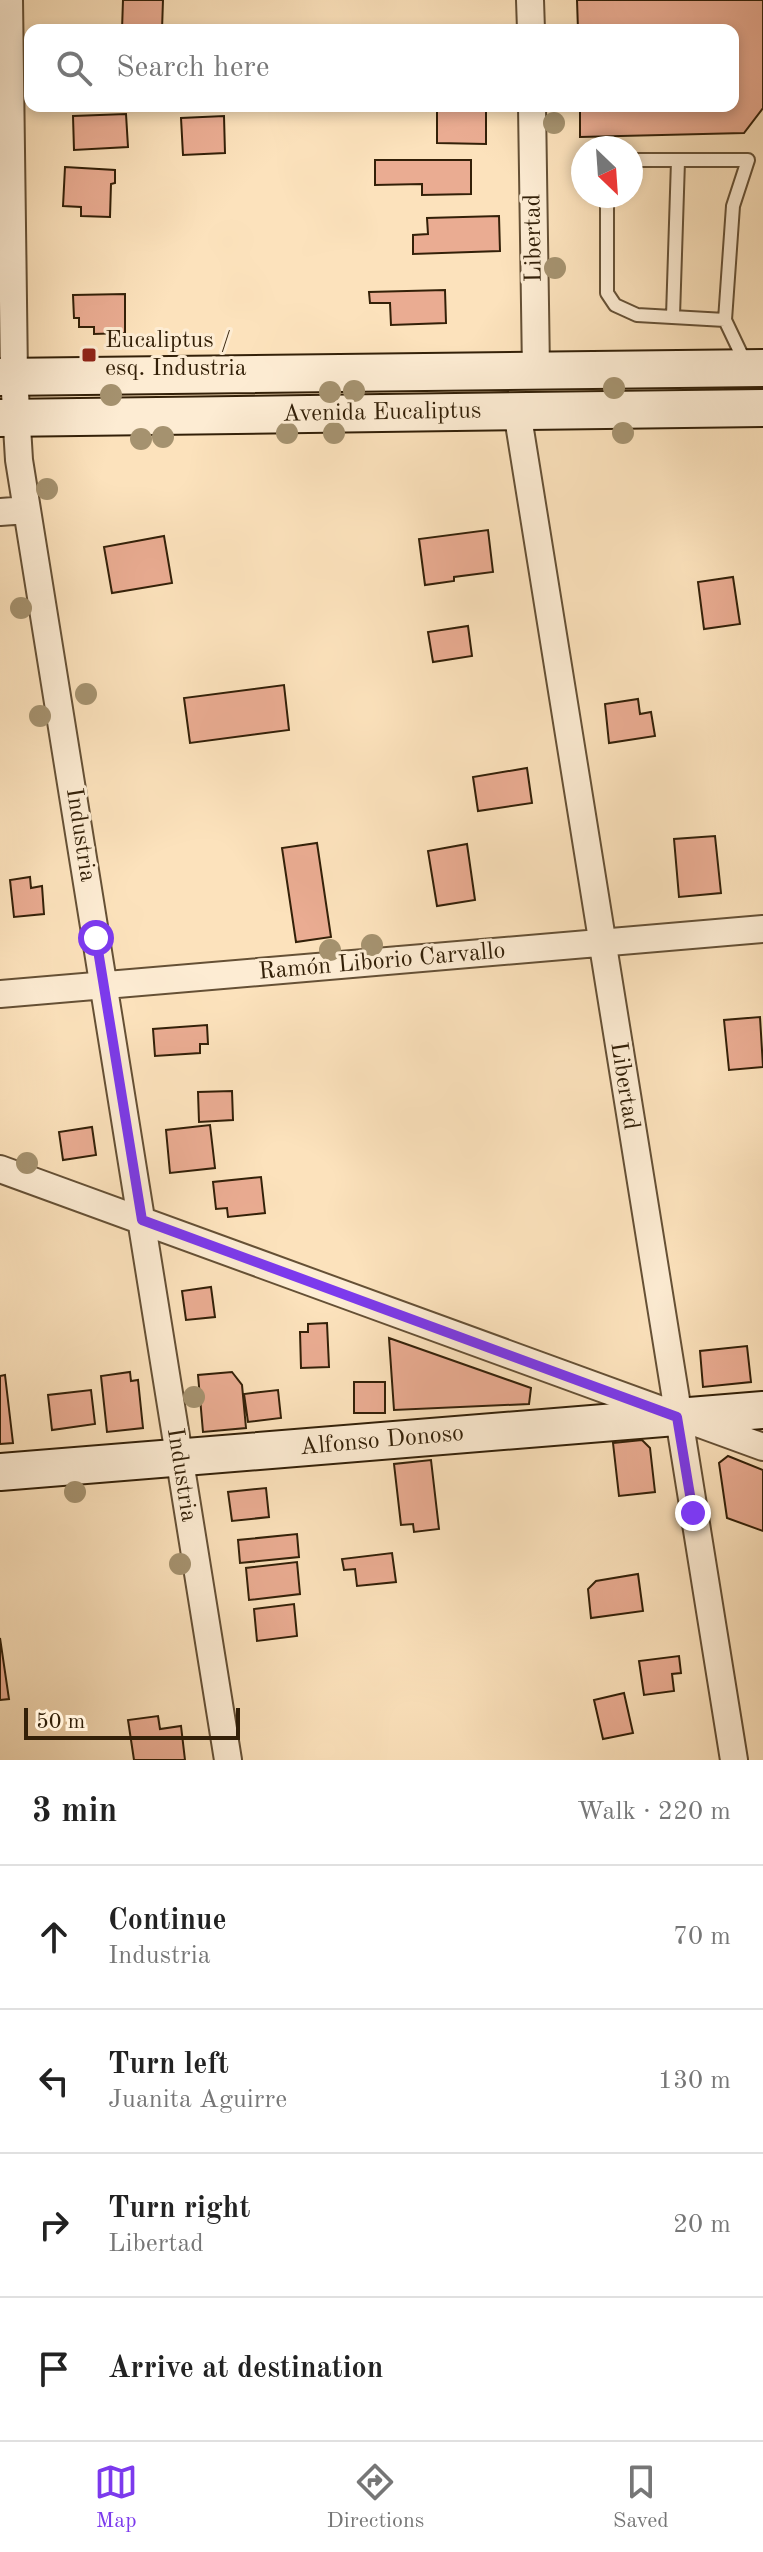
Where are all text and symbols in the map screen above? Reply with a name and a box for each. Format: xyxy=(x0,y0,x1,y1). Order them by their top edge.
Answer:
search box xyxy=(24,24,739,112)
icon: search xyxy=(52,46,96,90)
text: Search here xyxy=(116,53,270,83)
north arrow xyxy=(571,136,643,208)
street label: Libertad xyxy=(521,194,547,282)
place label: Eucaliptus / esq. Industria xyxy=(105,329,247,381)
marker: Eucaliptus / esq. Industria xyxy=(80,346,98,364)
street label: Avenida Eucaliptus xyxy=(282,399,482,427)
street label: Industria xyxy=(61,786,99,884)
route start xyxy=(78,920,114,956)
street label: Ramón Liborio Carvallo xyxy=(258,939,506,985)
street label: Libertad xyxy=(605,1040,643,1132)
street label: Alfonso Donoso xyxy=(299,1422,465,1460)
street label: Industria xyxy=(162,1426,200,1524)
route end xyxy=(675,1495,711,1531)
scale bar xyxy=(24,1704,240,1740)
text: 50 m xyxy=(36,1711,85,1733)
text: 3 min xyxy=(32,1795,117,1829)
text: Walk · 220 m xyxy=(577,1799,731,1825)
text: Continue xyxy=(108,1906,227,1936)
icon: ahead xyxy=(32,1915,76,1959)
text: 70 m xyxy=(673,1924,731,1950)
text: Industria xyxy=(108,1943,211,1969)
text: Turn left xyxy=(108,2050,229,2080)
icon: left xyxy=(32,2059,76,2103)
text: 130 m xyxy=(658,2068,731,2094)
text: Juanita Aguirre xyxy=(108,2087,287,2113)
text: Turn right xyxy=(108,2194,250,2224)
icon: right xyxy=(32,2203,76,2247)
text: 20 m xyxy=(673,2212,731,2238)
text: Libertad xyxy=(108,2231,204,2257)
icon: arrive xyxy=(32,2347,76,2391)
text: Arrive at destination xyxy=(108,2354,383,2384)
tab: Map xyxy=(94,2460,138,2535)
tab: Directions xyxy=(327,2460,424,2535)
tab: Saved xyxy=(613,2460,669,2535)

